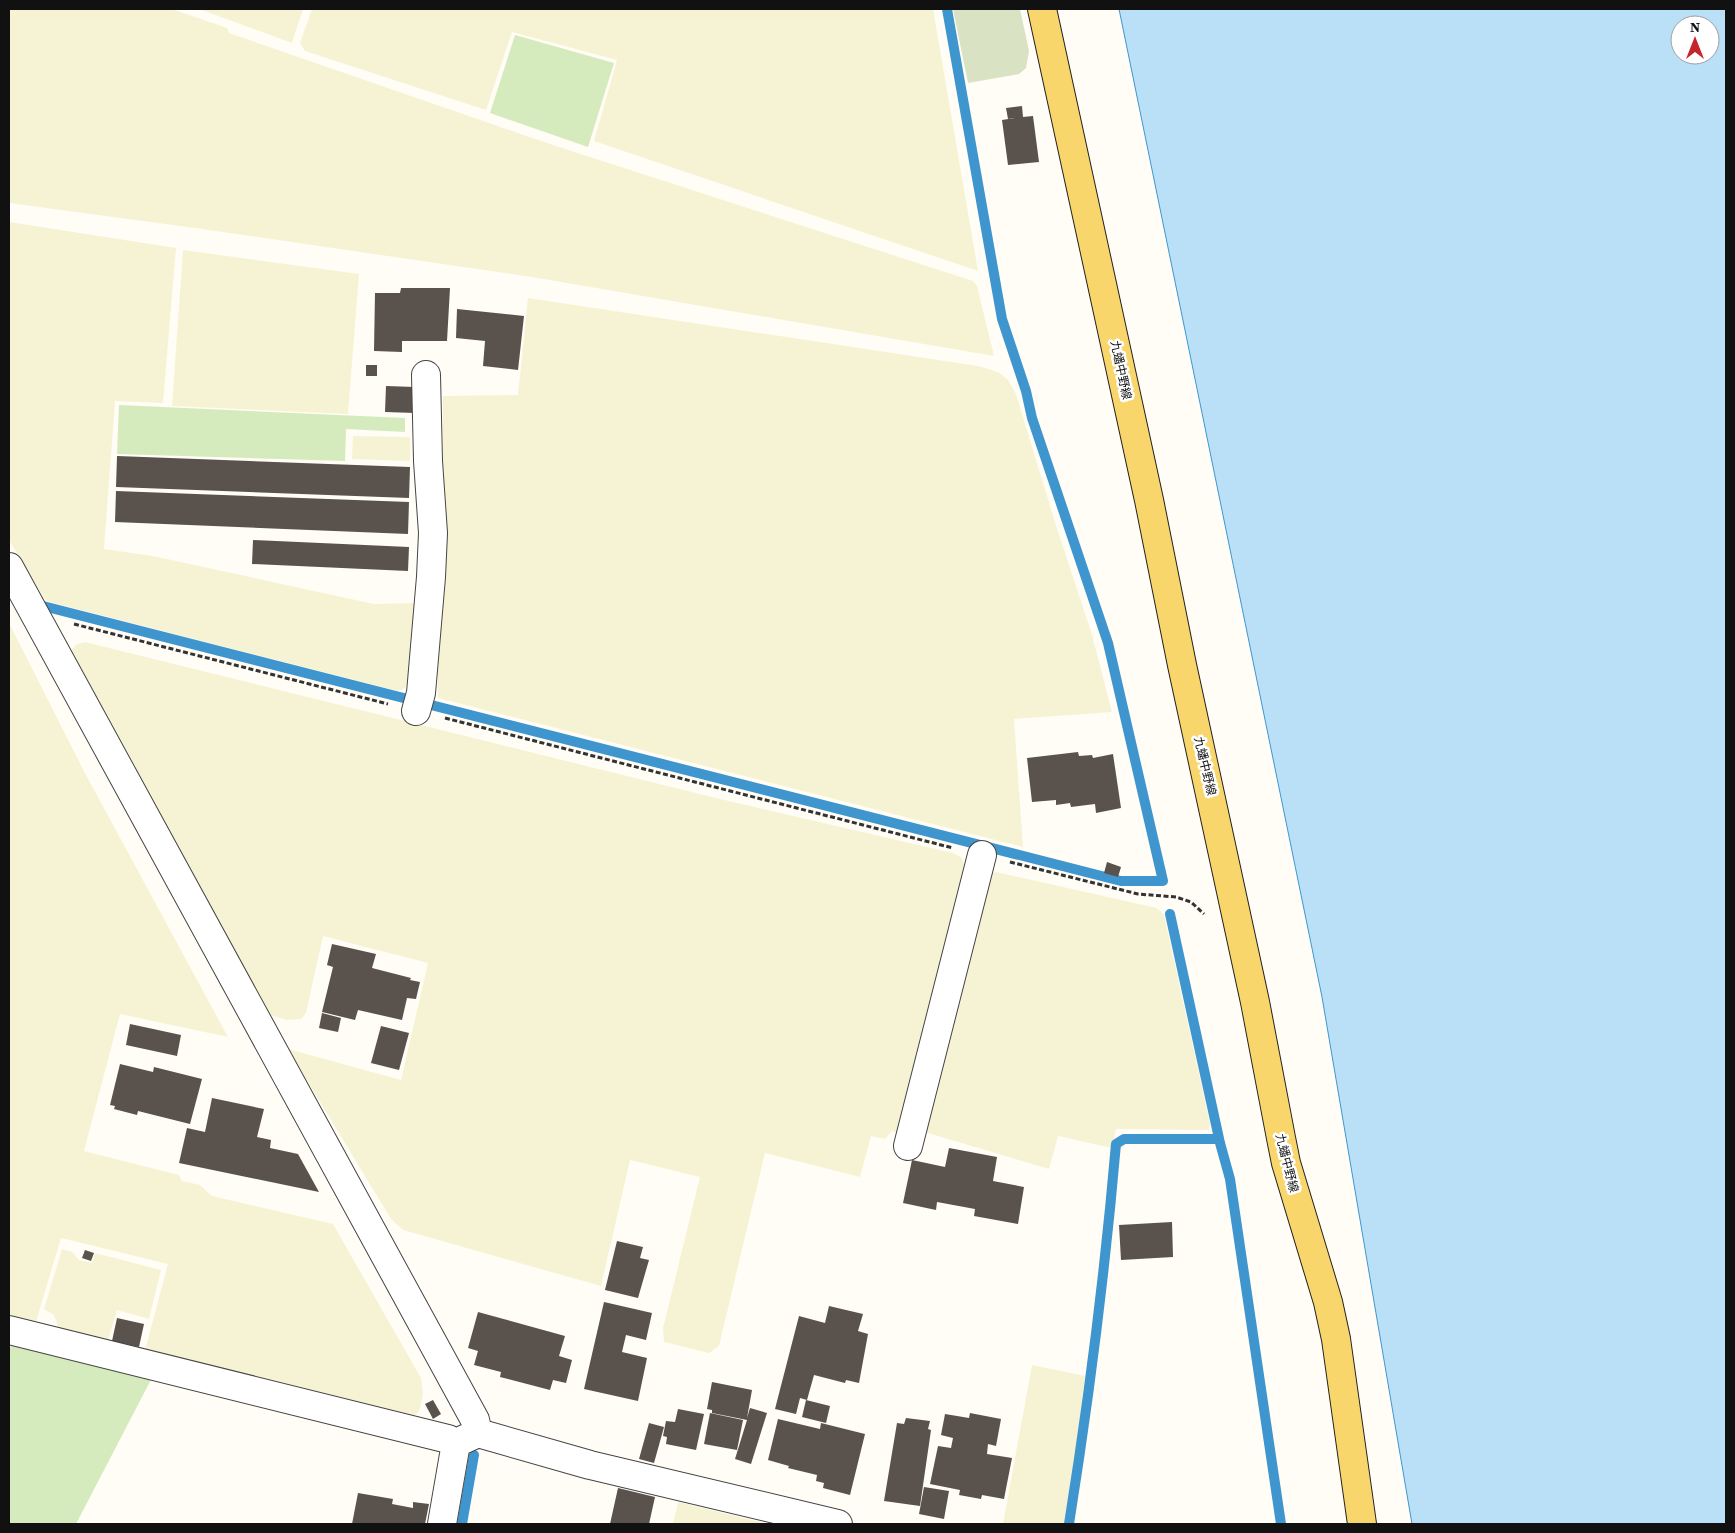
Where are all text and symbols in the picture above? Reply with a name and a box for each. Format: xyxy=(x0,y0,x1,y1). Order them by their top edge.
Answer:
north arrow xyxy=(1670,15,1720,65)
text: N xyxy=(1690,17,1700,37)
street label: 九蟠中野線 xyxy=(1107,339,1135,401)
street label: 九蟠中野線 xyxy=(1190,735,1220,797)
street label: 九蟠中野線 xyxy=(1272,1132,1302,1194)

